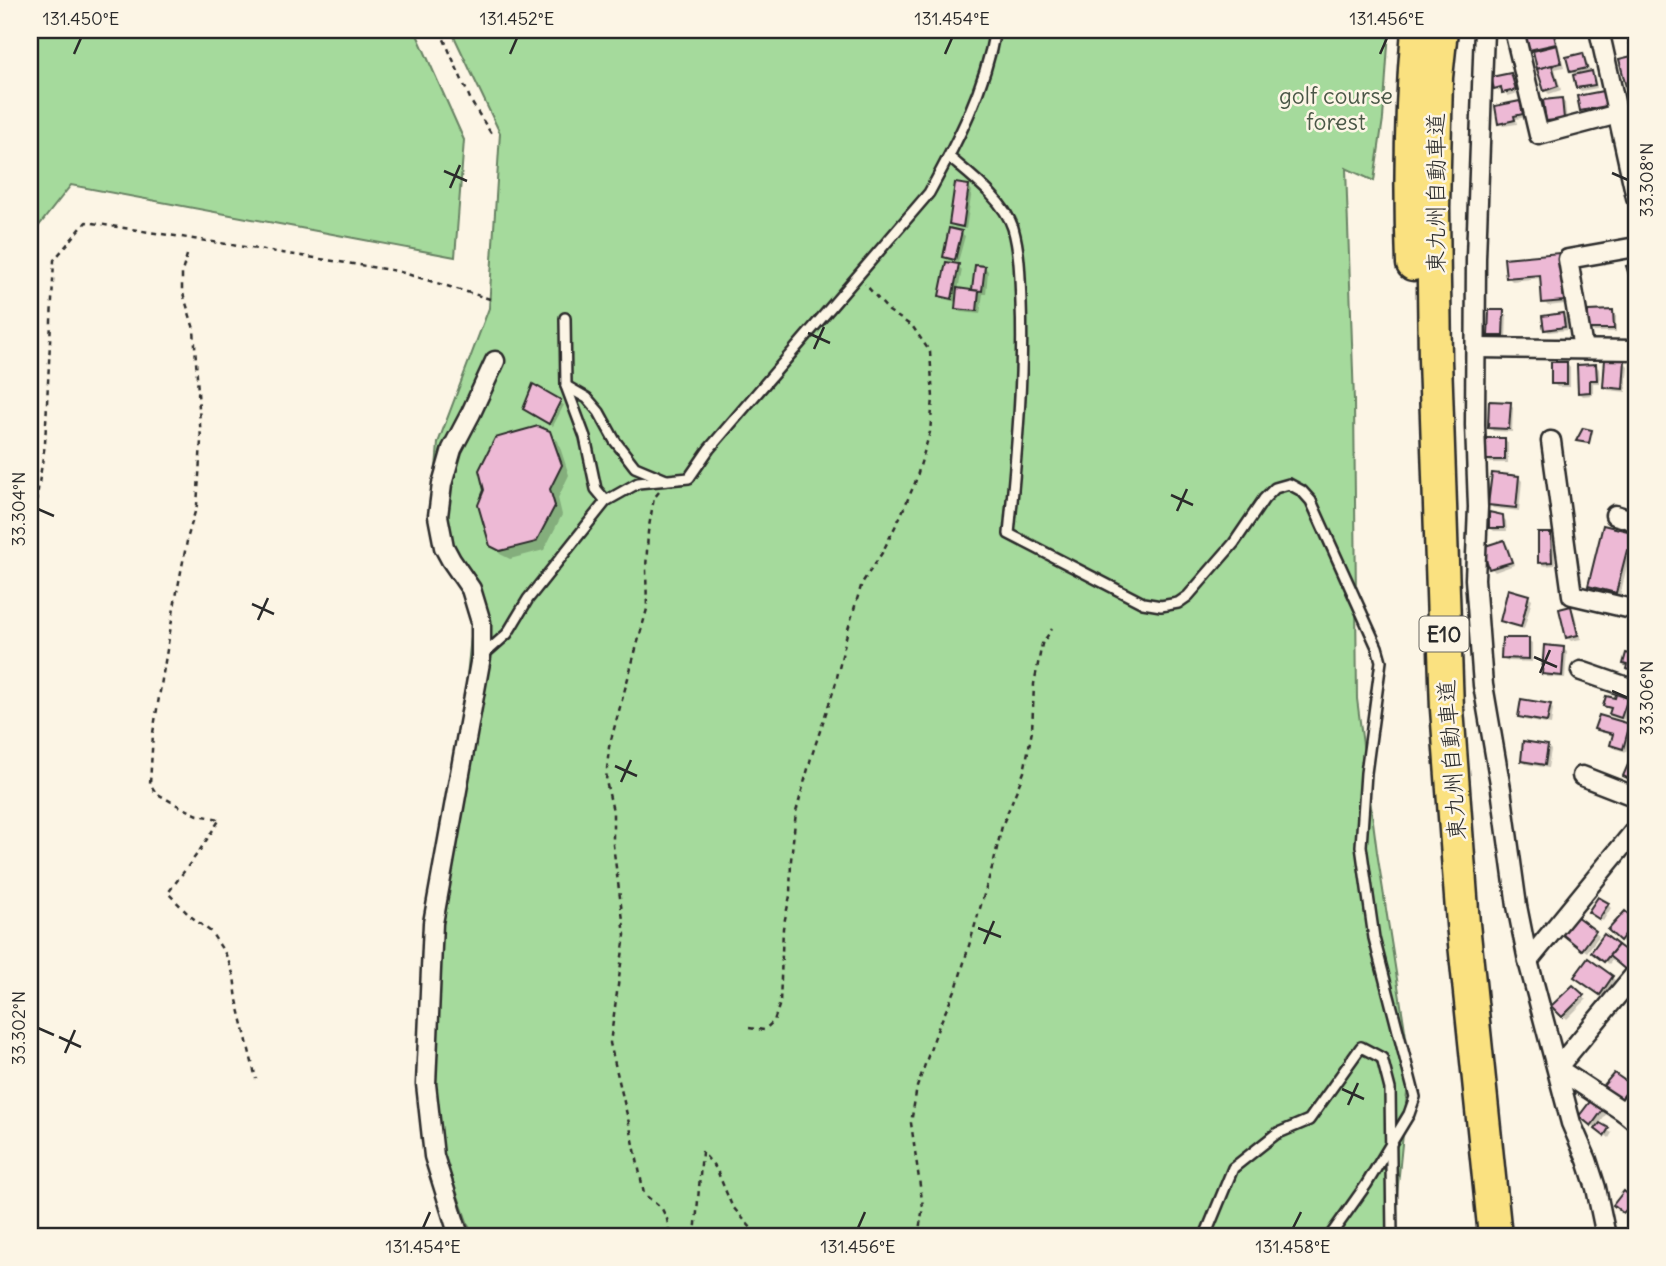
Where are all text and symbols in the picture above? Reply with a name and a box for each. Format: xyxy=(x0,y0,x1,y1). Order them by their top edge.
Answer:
text: 131.450°E xyxy=(43,7,119,30)
text: 131.452°E xyxy=(480,7,554,30)
text: 131.454°E xyxy=(914,7,990,30)
text: 131.456°E xyxy=(1349,7,1425,30)
park label: golf course forest xyxy=(1279,81,1393,136)
street label: 東九州自動車道 xyxy=(1421,113,1450,274)
text: 33.308°N xyxy=(1635,142,1658,218)
text: 33.304°N xyxy=(7,471,30,547)
road number: E10 xyxy=(1420,616,1468,652)
text: 33.306°N xyxy=(1635,660,1658,736)
street label: 東九州自動車道 xyxy=(1431,679,1471,841)
text: 33.302°N xyxy=(7,991,30,1065)
text: 131.454°E xyxy=(385,1235,461,1258)
text: 131.456°E xyxy=(820,1235,896,1258)
text: 131.458°E xyxy=(1255,1235,1331,1258)

